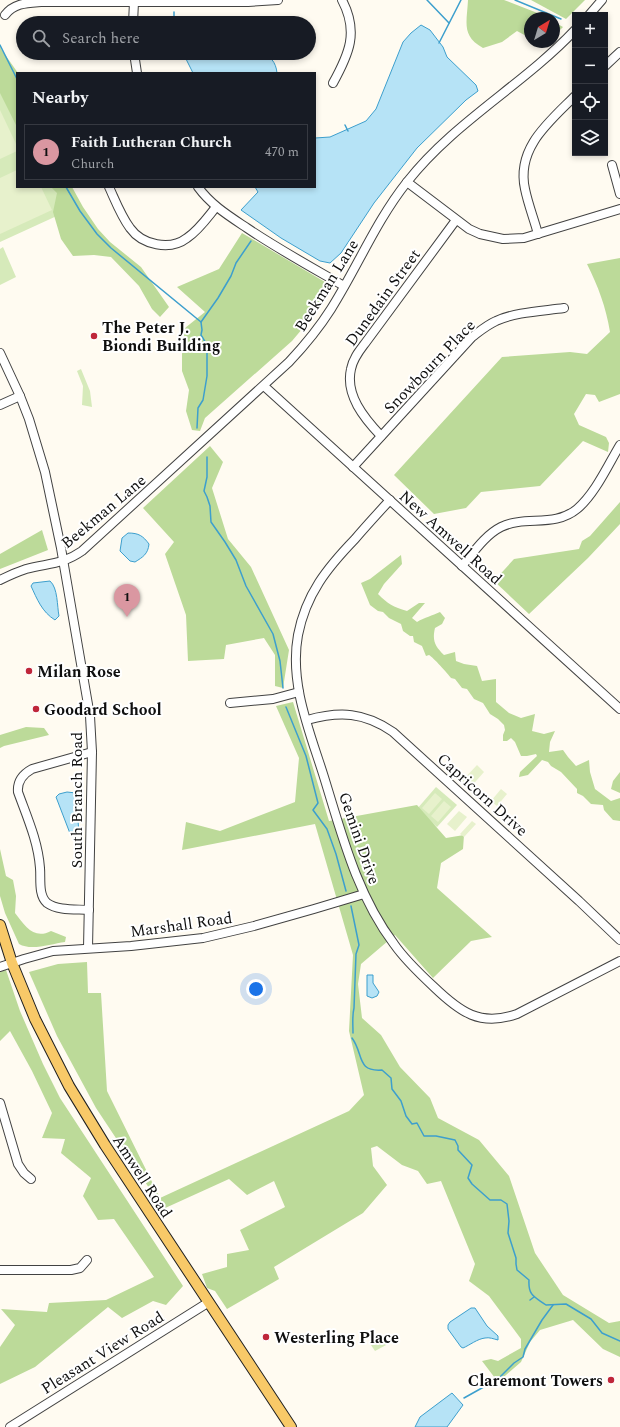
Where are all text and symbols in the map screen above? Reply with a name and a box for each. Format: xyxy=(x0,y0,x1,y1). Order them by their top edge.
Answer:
north arrow xyxy=(524,12,560,48)
map controls xyxy=(572,12,608,156)
button: + xyxy=(572,12,608,48)
search box xyxy=(16,16,316,60)
icon: search xyxy=(30,27,52,49)
text: Search here xyxy=(62,27,140,50)
button: − xyxy=(572,48,608,84)
button: locate xyxy=(572,84,608,120)
text: Nearby xyxy=(32,85,88,111)
button: layers xyxy=(572,120,608,156)
text: Faith Lutheran Church xyxy=(71,131,232,154)
text: 1 xyxy=(42,142,50,162)
text: 470 m xyxy=(265,142,299,162)
text: Church xyxy=(71,154,114,174)
street label: Beekman Lane xyxy=(289,235,365,336)
street label: Dunedain Street xyxy=(339,244,427,351)
street label: Snowbourn Place xyxy=(378,314,481,419)
place label: The Peter J. Biondi Building xyxy=(102,316,220,358)
marker: The Peter J. Biondi Building xyxy=(89,331,99,341)
street label: Beekman Lane xyxy=(56,469,152,555)
street label: New Amwell Road xyxy=(393,485,507,591)
pin: 1 xyxy=(114,584,140,617)
place label: Milan Rose xyxy=(37,660,121,684)
marker: Milan Rose xyxy=(24,666,34,676)
place label: Goodard School xyxy=(44,698,162,722)
marker: Goodard School xyxy=(31,704,41,714)
street label: South Branch Road xyxy=(65,732,89,868)
street label: Capricorn Drive xyxy=(432,747,533,842)
street label: Gemini Drive xyxy=(332,789,386,888)
street label: Marshall Road xyxy=(129,906,234,944)
your location xyxy=(246,979,266,999)
street label: Amwell Road xyxy=(106,1130,178,1223)
street label: Pleasant View Road xyxy=(36,1305,169,1400)
place label: Westerling Place xyxy=(274,1326,399,1350)
marker: Westerling Place xyxy=(261,1332,271,1342)
place label: Claremont Towers xyxy=(468,1369,603,1393)
marker: Claremont Towers xyxy=(606,1375,616,1385)

